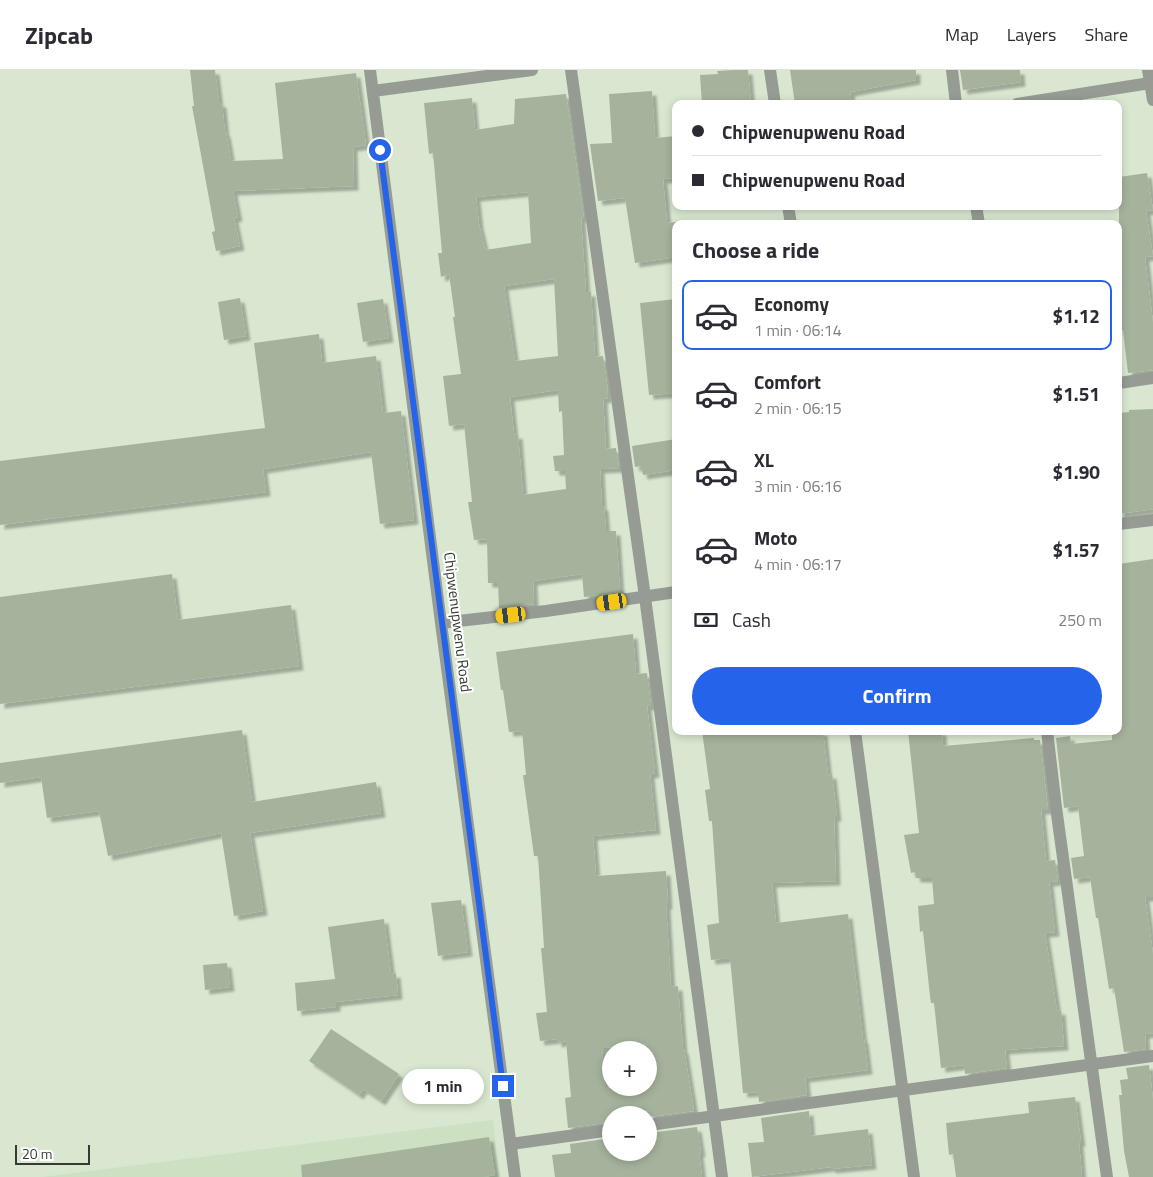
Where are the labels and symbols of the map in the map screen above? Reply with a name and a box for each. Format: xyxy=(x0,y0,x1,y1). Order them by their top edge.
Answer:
route start xyxy=(369,139,391,161)
street label: Chipwenupwenu Road xyxy=(438,551,478,693)
car xyxy=(596,592,627,612)
car xyxy=(495,606,526,624)
callout: 1 min xyxy=(403,1068,486,1104)
route end xyxy=(492,1075,514,1097)
scale bar xyxy=(15,1142,90,1165)

